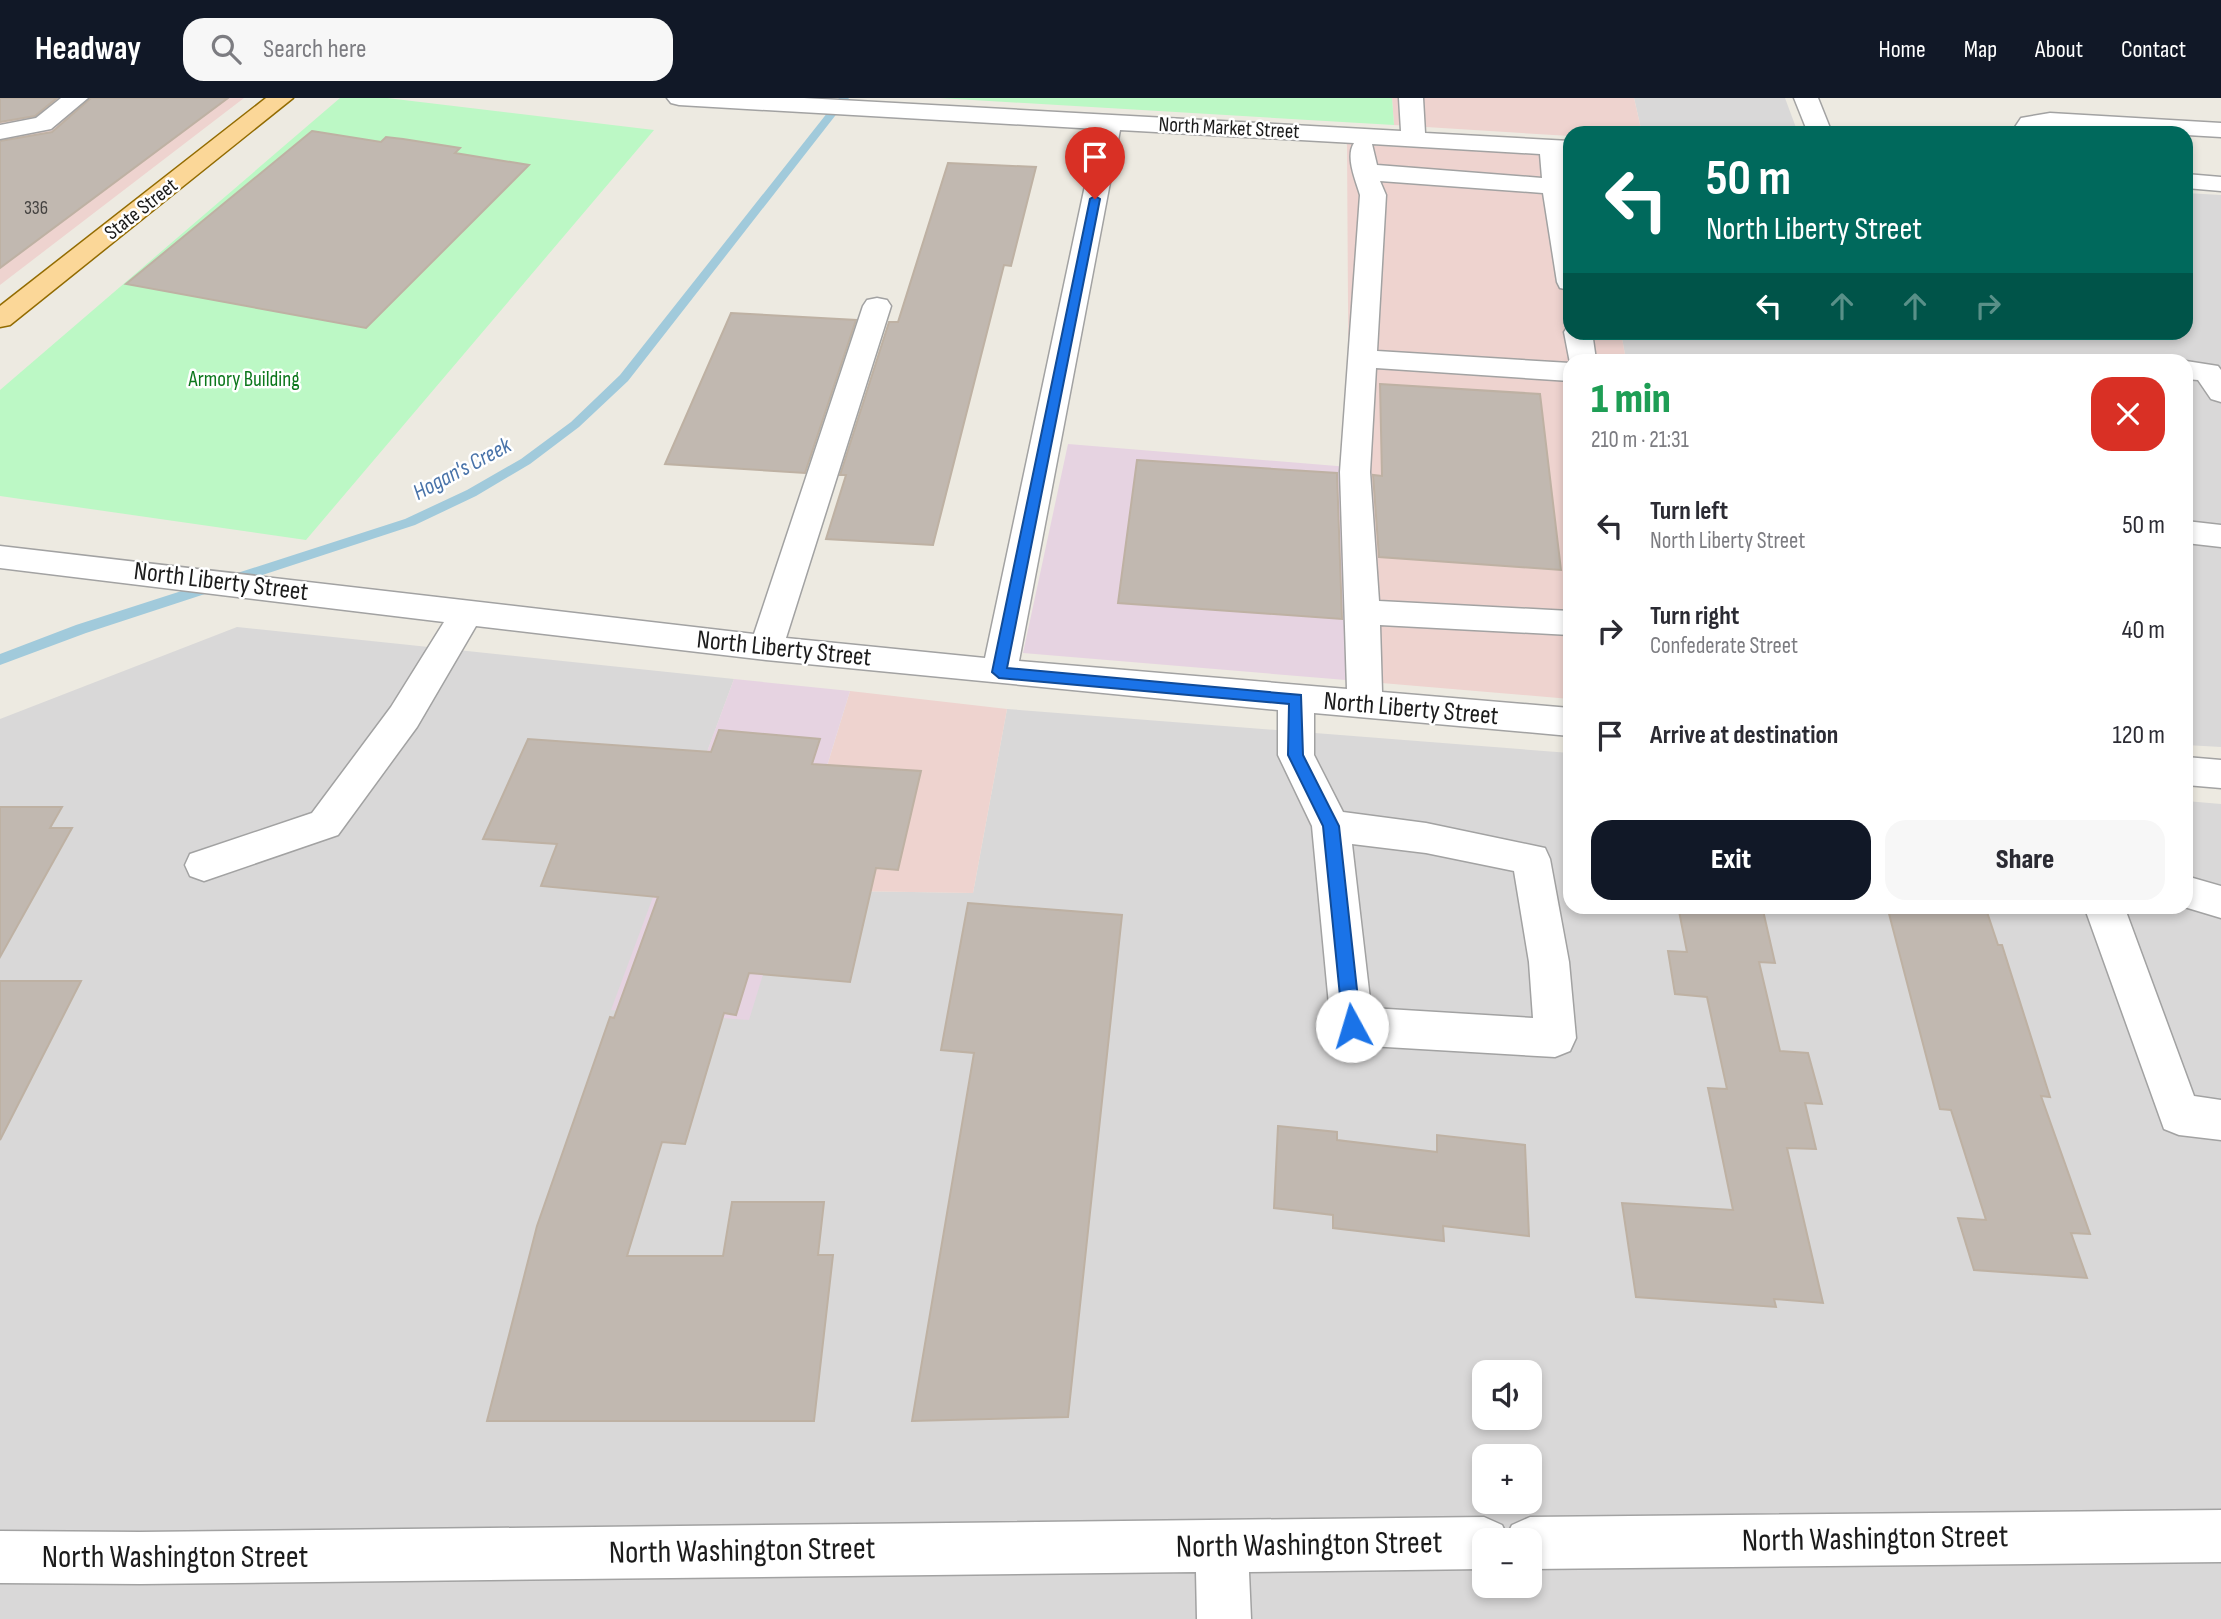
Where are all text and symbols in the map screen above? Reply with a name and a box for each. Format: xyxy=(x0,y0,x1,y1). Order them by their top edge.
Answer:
search box xyxy=(183,18,673,81)
text: Headway xyxy=(35,29,141,69)
icon: search xyxy=(207,30,245,68)
text: Search here xyxy=(263,34,366,65)
text: Home xyxy=(1878,35,1926,64)
text: Map xyxy=(1964,35,1997,64)
text: About xyxy=(2035,35,2083,64)
text: Contact xyxy=(2121,35,2186,64)
street label: North Market Street xyxy=(1158,112,1300,144)
pin xyxy=(1065,127,1125,199)
icon: arrive xyxy=(1076,138,1114,176)
text: 50 m xyxy=(1706,150,1791,209)
icon: left xyxy=(1591,154,1682,245)
street label: State Street xyxy=(100,173,182,245)
house number: 336 xyxy=(24,197,48,220)
text: North Liberty Street xyxy=(1706,210,1922,249)
icon: left xyxy=(1750,287,1788,325)
icon: ahead xyxy=(1823,287,1861,325)
icon: ahead xyxy=(1896,287,1934,325)
icon: right xyxy=(1969,287,2007,325)
park label: Armory Building xyxy=(187,367,300,392)
text: 1 min xyxy=(1591,374,1671,425)
button: close xyxy=(2091,377,2165,451)
text: 210 m · 21:31 xyxy=(1591,426,1689,454)
water label: Hogan's Creek xyxy=(408,431,517,507)
text: Turn left xyxy=(1650,496,1728,527)
icon: left xyxy=(1591,507,1629,545)
text: 50 m xyxy=(2122,510,2165,541)
text: North Liberty Street xyxy=(1650,527,1805,555)
street label: North Liberty Street xyxy=(132,556,310,608)
text: Turn right xyxy=(1650,601,1739,632)
icon: right xyxy=(1591,612,1629,650)
text: 40 m xyxy=(2122,615,2165,646)
street label: North Liberty Street xyxy=(695,624,873,674)
text: Confederate Street xyxy=(1650,632,1798,660)
street label: North Liberty Street xyxy=(1322,686,1500,732)
icon: arrive xyxy=(1591,717,1629,755)
text: Arrive at destination xyxy=(1650,720,1838,751)
text: 120 m xyxy=(2112,720,2165,751)
button: Exit xyxy=(1591,820,1871,900)
button: Share xyxy=(1885,820,2165,900)
position arrow xyxy=(1315,989,1389,1063)
map controls xyxy=(1472,1360,1542,1598)
button: sound xyxy=(1472,1360,1542,1430)
button: + xyxy=(1472,1444,1542,1514)
street label: North Washington Street xyxy=(1741,1517,2009,1561)
street label: North Washington Street xyxy=(1175,1523,1443,1567)
button: − xyxy=(1472,1528,1542,1598)
street label: North Washington Street xyxy=(608,1529,876,1573)
street label: North Washington Street xyxy=(42,1538,308,1577)

